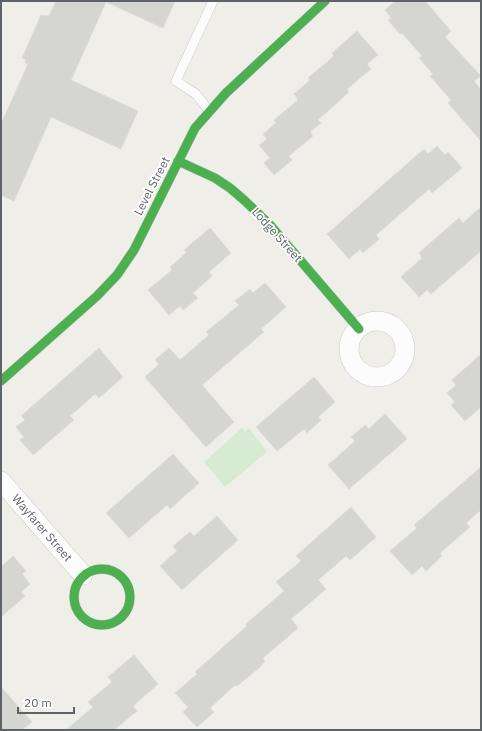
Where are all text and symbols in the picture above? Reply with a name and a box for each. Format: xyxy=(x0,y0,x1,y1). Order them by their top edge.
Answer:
street label: Level Street xyxy=(130,154,173,218)
street label: Lodge Street xyxy=(249,204,306,265)
street label: Wayfarer Street xyxy=(9,491,76,564)
scale bar xyxy=(18,689,74,715)
text: 20 m xyxy=(24,695,52,710)

